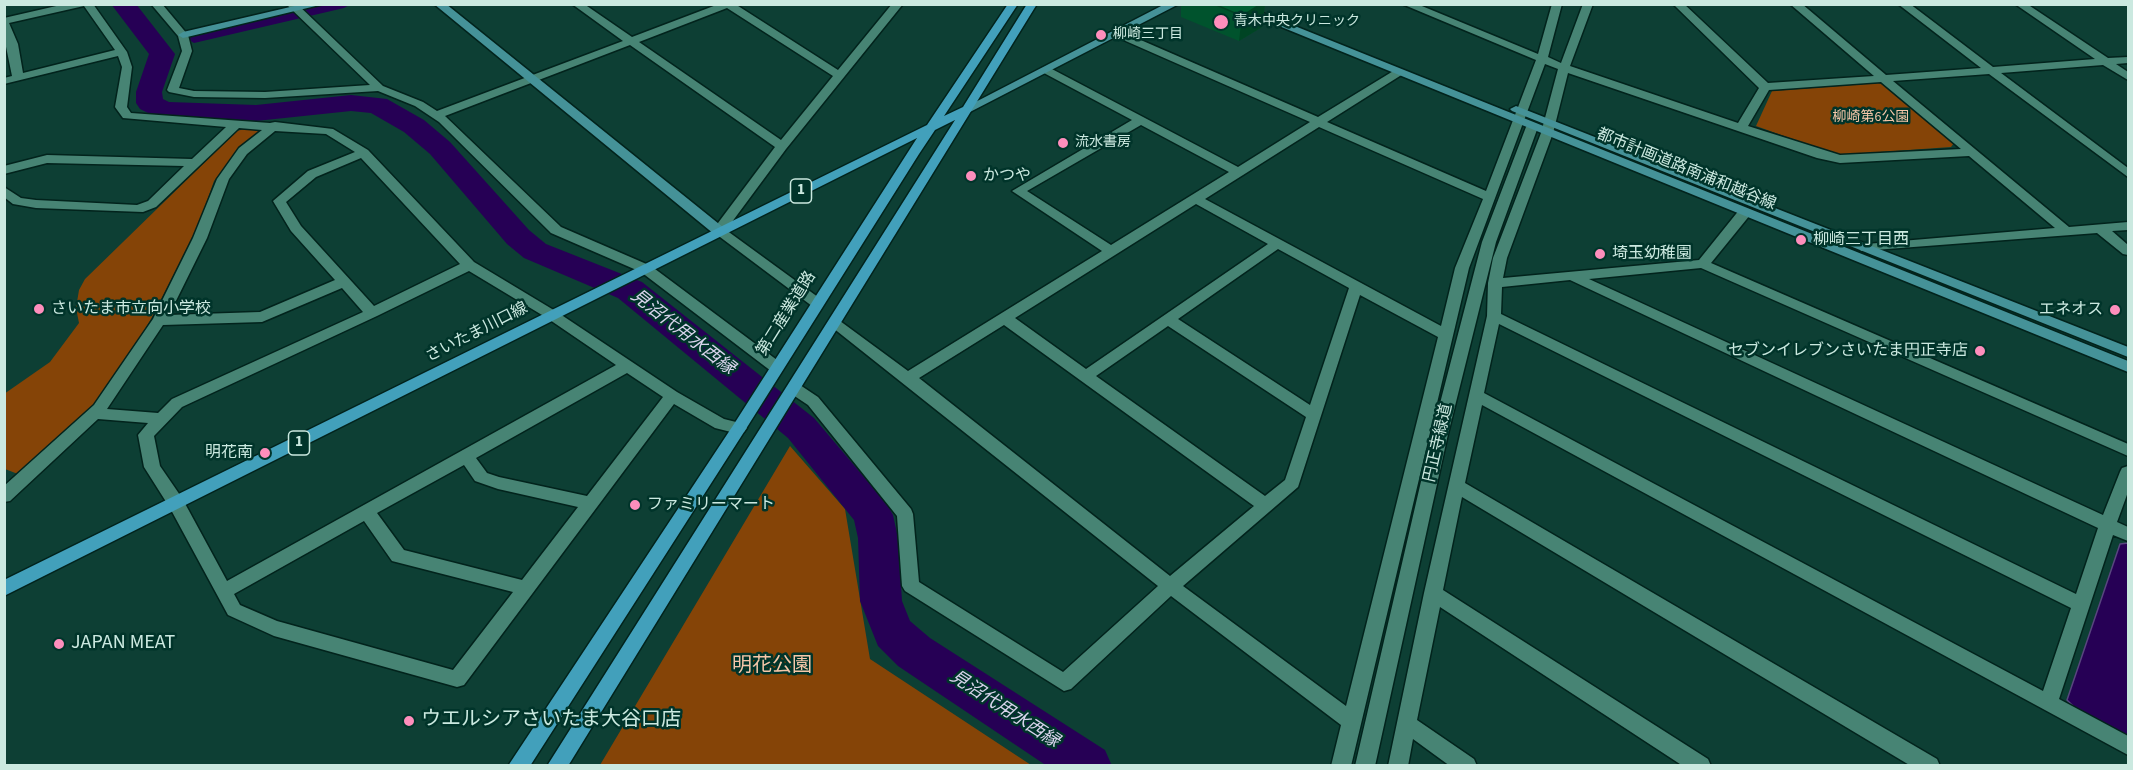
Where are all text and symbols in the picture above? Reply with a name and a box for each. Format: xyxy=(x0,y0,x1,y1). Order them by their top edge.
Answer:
marker: 青木中央クリニック xyxy=(1212,13,1230,31)
place label: 青木中央クリニック xyxy=(1234,14,1360,30)
place label: 柳崎三丁目 xyxy=(1113,27,1183,43)
marker: 柳崎三丁目 xyxy=(1094,28,1108,42)
park label: 柳崎第6公園 xyxy=(1833,110,1909,126)
street label: 都市計画道路南浦和越谷線 xyxy=(1593,125,1779,215)
place label: 流水書房 xyxy=(1075,135,1131,151)
marker: 流水書房 xyxy=(1056,136,1070,150)
place label: かつや xyxy=(983,166,1031,186)
marker: かつや xyxy=(964,169,978,183)
road number: 1 xyxy=(790,179,812,203)
place label: 柳崎三丁目西 xyxy=(1813,230,1909,250)
marker: 柳崎三丁目西 xyxy=(1794,233,1808,247)
place label: 埼玉幼稚園 xyxy=(1612,244,1692,264)
marker: 埼玉幼稚園 xyxy=(1593,247,1607,261)
street label: 第二産業道路 xyxy=(753,268,821,360)
water label: 見沼代用水西縁 xyxy=(626,286,738,380)
place label: さいたま市立向小学校 xyxy=(51,299,211,319)
street label: さいたま川口線 xyxy=(423,299,531,367)
place label: エネオス xyxy=(2039,300,2103,320)
marker: さいたま市立向小学校 xyxy=(32,302,46,316)
marker: エネオス xyxy=(2108,303,2122,317)
place label: セブンイレブンさいたま円正寺店 xyxy=(1728,341,1968,361)
marker: セブンイレブンさいたま円正寺店 xyxy=(1973,344,1987,358)
street label: 円正寺緑道 xyxy=(1421,402,1457,484)
road number: 1 xyxy=(288,431,310,455)
place label: 明花南 xyxy=(205,443,253,463)
marker: 明花南 xyxy=(258,446,272,460)
place label: ファミリーマート xyxy=(647,495,775,515)
marker: ファミリーマート xyxy=(628,498,642,512)
place label: JAPAN MEAT xyxy=(71,632,175,656)
marker: JAPAN MEAT xyxy=(52,637,66,651)
park label: 明花公園 xyxy=(732,655,812,679)
water label: 見沼代用水西縁 xyxy=(945,667,1063,753)
place label: ウエルシアさいたま大谷口店 xyxy=(421,709,681,733)
marker: ウエルシアさいたま大谷口店 xyxy=(402,714,416,728)

